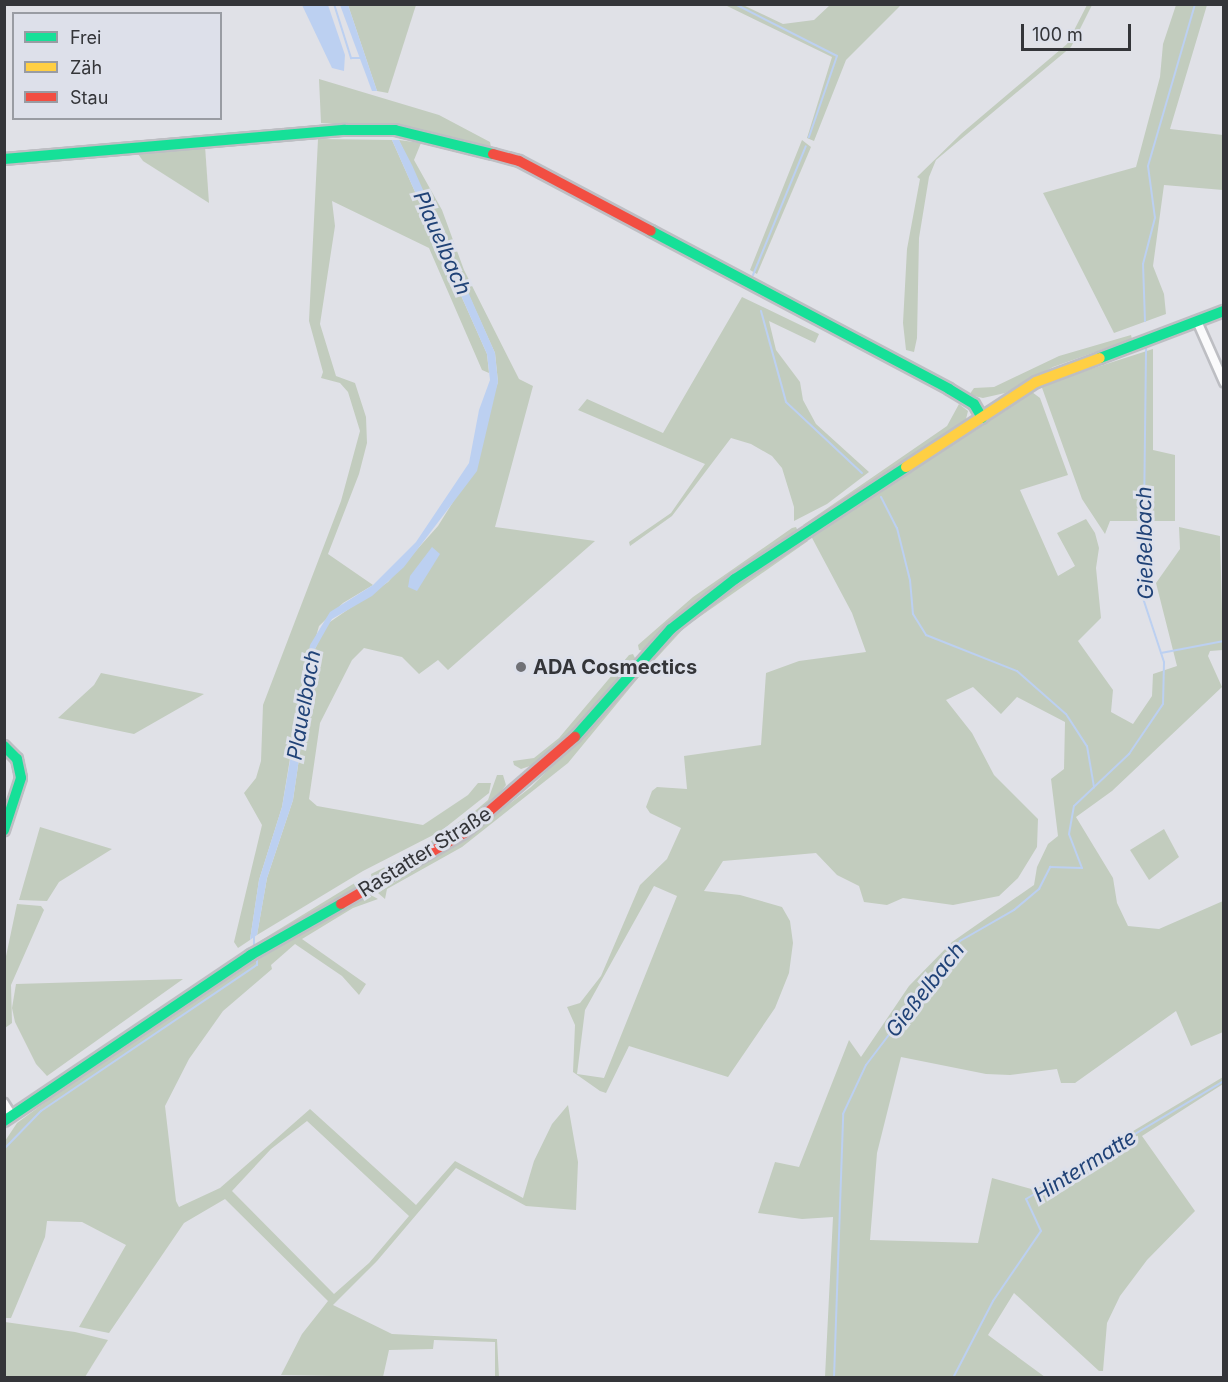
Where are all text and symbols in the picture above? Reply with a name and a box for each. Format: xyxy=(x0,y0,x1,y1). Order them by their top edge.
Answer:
legend xyxy=(12,12,222,120)
scale bar xyxy=(1024,12,1134,50)
text: 100 m xyxy=(1032,24,1083,45)
text: Frei xyxy=(70,27,101,48)
text: Zäh xyxy=(70,57,102,78)
text: Stau xyxy=(70,87,108,108)
water label: Plauelbach xyxy=(408,187,476,299)
water label: Gießelbach xyxy=(1131,486,1159,600)
water label: Plauelbach xyxy=(282,648,326,762)
place label: ADA Cosmectics xyxy=(533,655,697,679)
marker: ADA Cosmectics xyxy=(514,660,528,674)
street label: Rastatter Straße xyxy=(354,802,496,902)
water label: Gießelbach xyxy=(880,938,970,1042)
water label: Hintermatte xyxy=(1029,1124,1141,1208)

